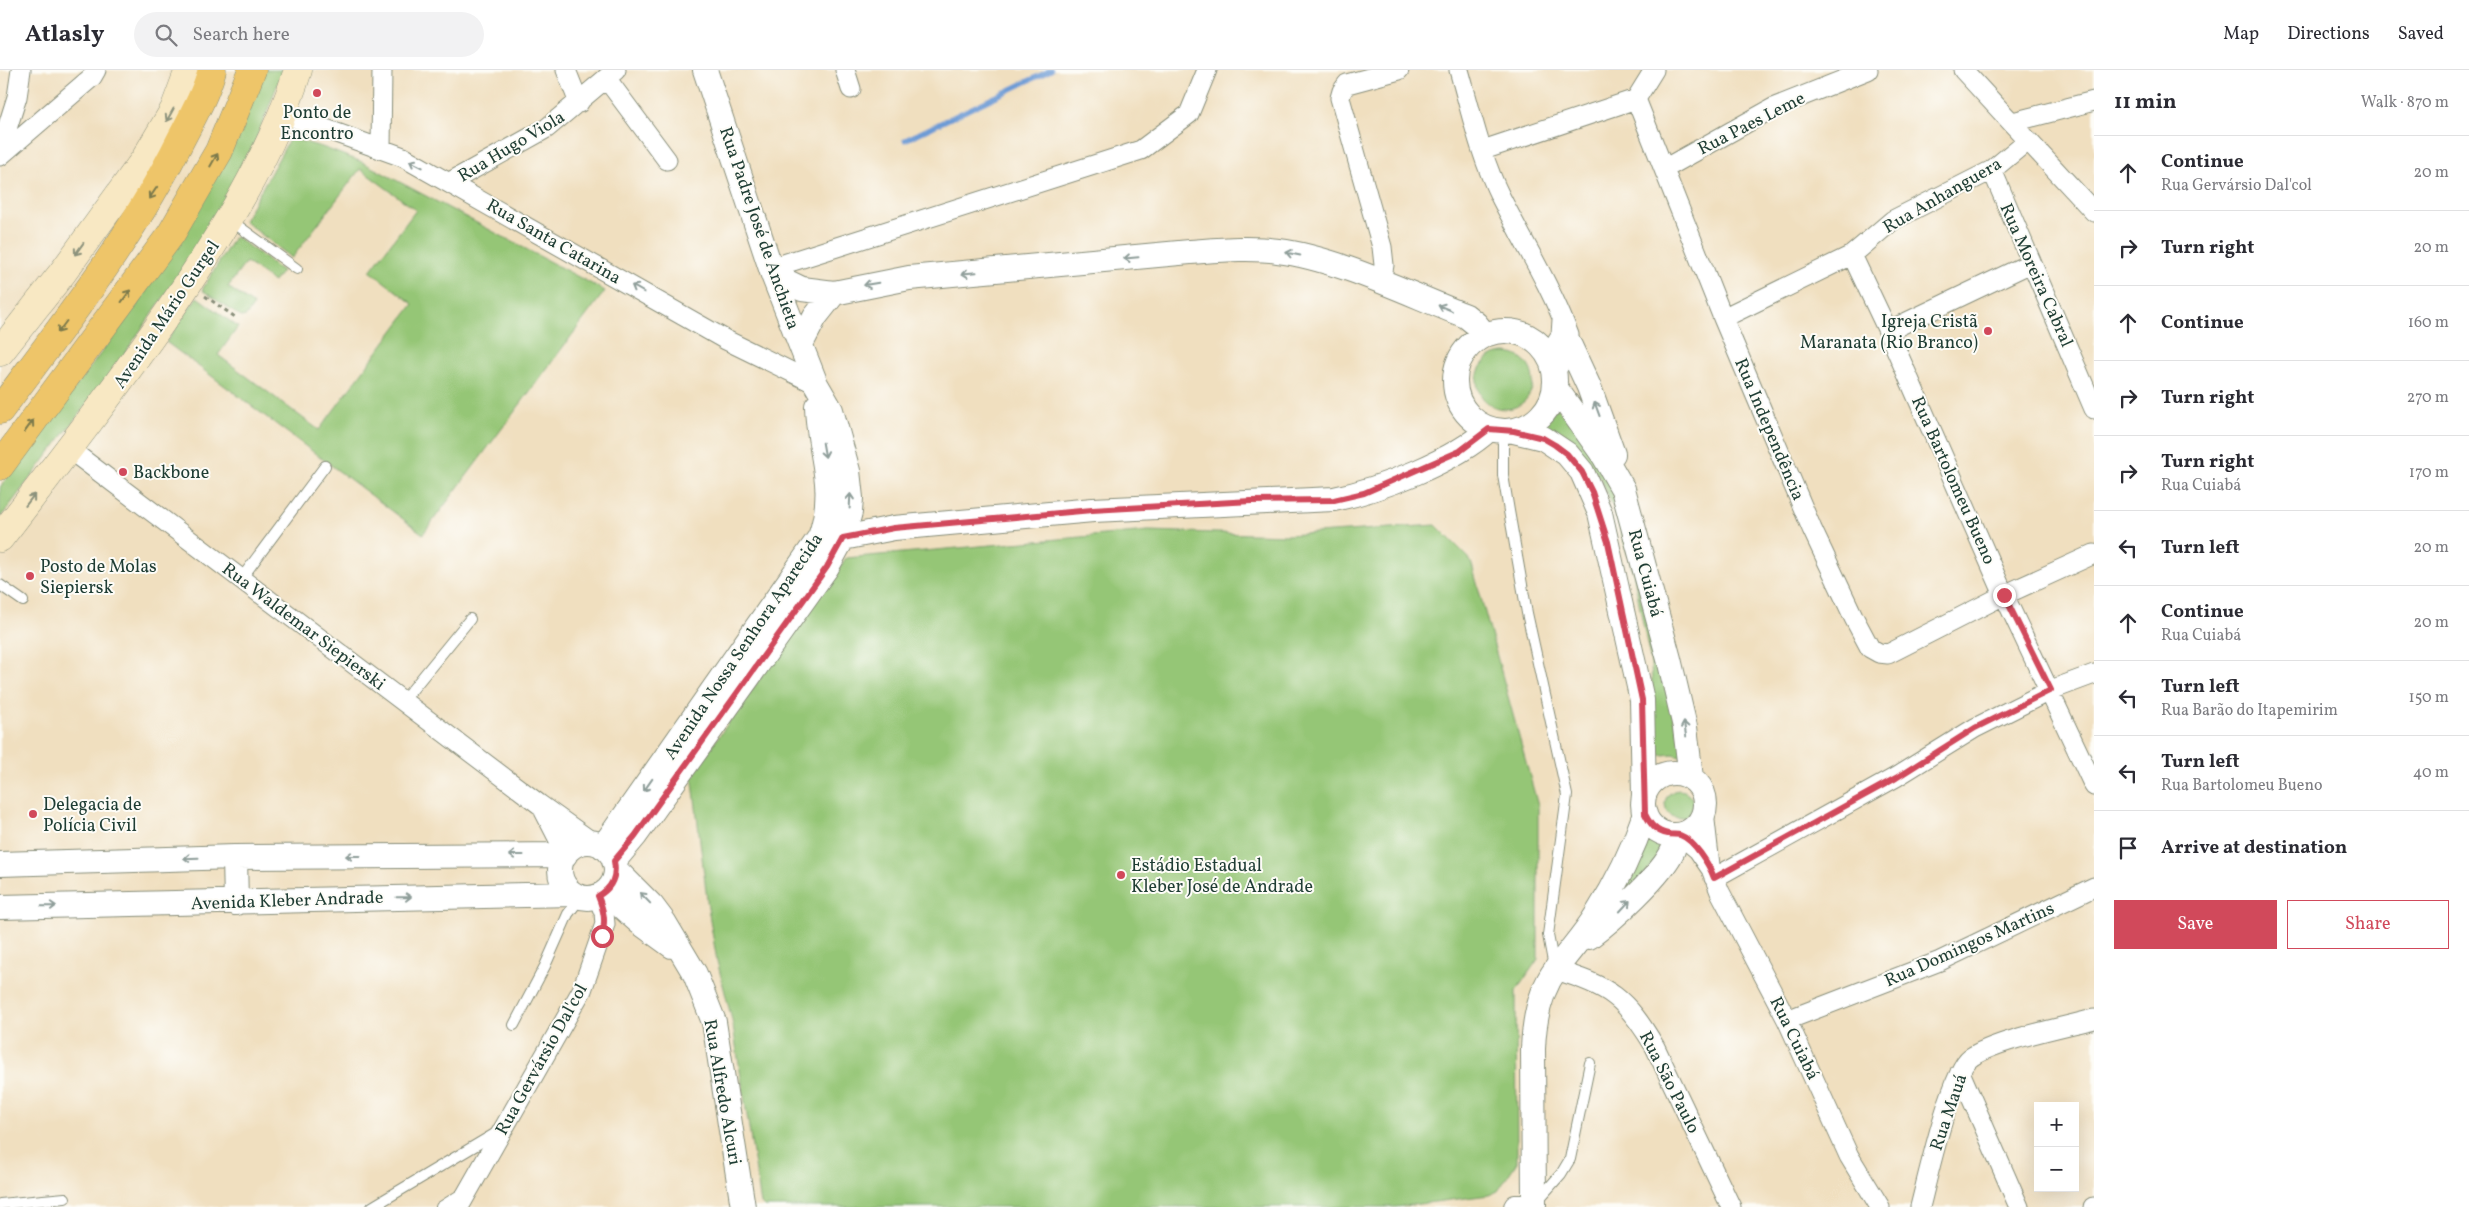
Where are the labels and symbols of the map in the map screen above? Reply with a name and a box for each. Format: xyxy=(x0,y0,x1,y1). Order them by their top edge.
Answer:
marker: Ponto de Encontro xyxy=(311,87,323,99)
street label: Rua Paes Leme xyxy=(1694,87,1810,162)
place label: Ponto de Encontro xyxy=(280,101,354,147)
street label: Rua Hugo Viola xyxy=(453,105,570,189)
one-way arrow xyxy=(165,107,175,122)
street label: Rua Padre José de Anchieta xyxy=(712,124,805,333)
street label: Rua Anhanguera xyxy=(1879,152,2007,240)
one-way arrow xyxy=(210,153,220,167)
one-way arrow xyxy=(409,159,424,169)
one-way arrow xyxy=(148,185,158,199)
street label: Rua Santa Catarina xyxy=(481,193,625,291)
street label: Rua Moreira Cabral xyxy=(1993,200,2079,352)
street label: Avenida Mário Gurgel xyxy=(108,236,226,394)
one-way arrow xyxy=(74,242,84,256)
one-way arrow xyxy=(1285,248,1301,258)
one-way arrow xyxy=(1123,253,1139,262)
one-way arrow xyxy=(961,268,977,277)
one-way arrow xyxy=(863,280,879,290)
one-way arrow xyxy=(631,284,646,294)
one-way arrow xyxy=(120,290,131,303)
one-way arrow xyxy=(1438,303,1454,312)
place label: Igreja Cristã Maranata (Rio Branco) xyxy=(1800,310,1978,356)
one-way arrow xyxy=(57,320,67,334)
marker: Igreja Cristã Maranata (Rio Branco) xyxy=(1982,325,1994,337)
street label: Rua Independência xyxy=(1727,355,1810,505)
street label: Rua Bartolomeu Bueno xyxy=(1904,393,2001,569)
one-way arrow xyxy=(1592,402,1601,418)
one-way arrow xyxy=(24,419,34,433)
one-way arrow xyxy=(819,442,829,458)
place label: Backbone xyxy=(133,461,209,486)
marker: Backbone xyxy=(117,466,129,478)
one-way arrow xyxy=(24,494,35,507)
one-way arrow xyxy=(846,494,855,510)
street label: Rua Cuiabá xyxy=(1621,527,1668,620)
street label: Avenida Nossa Senhora Aparecida xyxy=(659,528,830,765)
place label: Posto de Molas Siepiersk xyxy=(40,555,157,601)
street label: Rua Waldemar Siepierski xyxy=(216,557,390,697)
marker: Posto de Molas Siepiersk xyxy=(24,570,36,582)
route end xyxy=(1993,584,2016,607)
one-way arrow xyxy=(1680,722,1690,738)
one-way arrow xyxy=(643,778,653,792)
place label: Delegacia de Polícia Civil xyxy=(43,793,141,839)
marker: Delegacia de Polícia Civil xyxy=(27,808,39,820)
one-way arrow xyxy=(508,850,524,860)
one-way arrow xyxy=(346,852,362,861)
one-way arrow xyxy=(183,853,200,863)
place label: Estádio Estadual Kleber José de Andrade xyxy=(1131,854,1313,900)
marker: Estádio Estadual Kleber José de Andrade xyxy=(1115,869,1127,881)
street label: Avenida Kleber Andrade xyxy=(190,886,384,917)
one-way arrow xyxy=(395,892,411,902)
one-way arrow xyxy=(639,892,651,905)
street label: Rua Domingos Martins xyxy=(1881,897,2058,994)
one-way arrow xyxy=(1619,900,1631,913)
one-way arrow xyxy=(40,901,56,911)
route start xyxy=(591,925,614,948)
street label: Rua Gervársio Dal'col xyxy=(490,979,594,1140)
street label: Rua Cuiabá xyxy=(1763,993,1825,1085)
street label: Rua Alfredo Alcuri xyxy=(696,1017,747,1167)
street label: Rua São Paulo xyxy=(1632,1027,1705,1138)
street label: Rua Mauá xyxy=(1925,1071,1974,1154)

